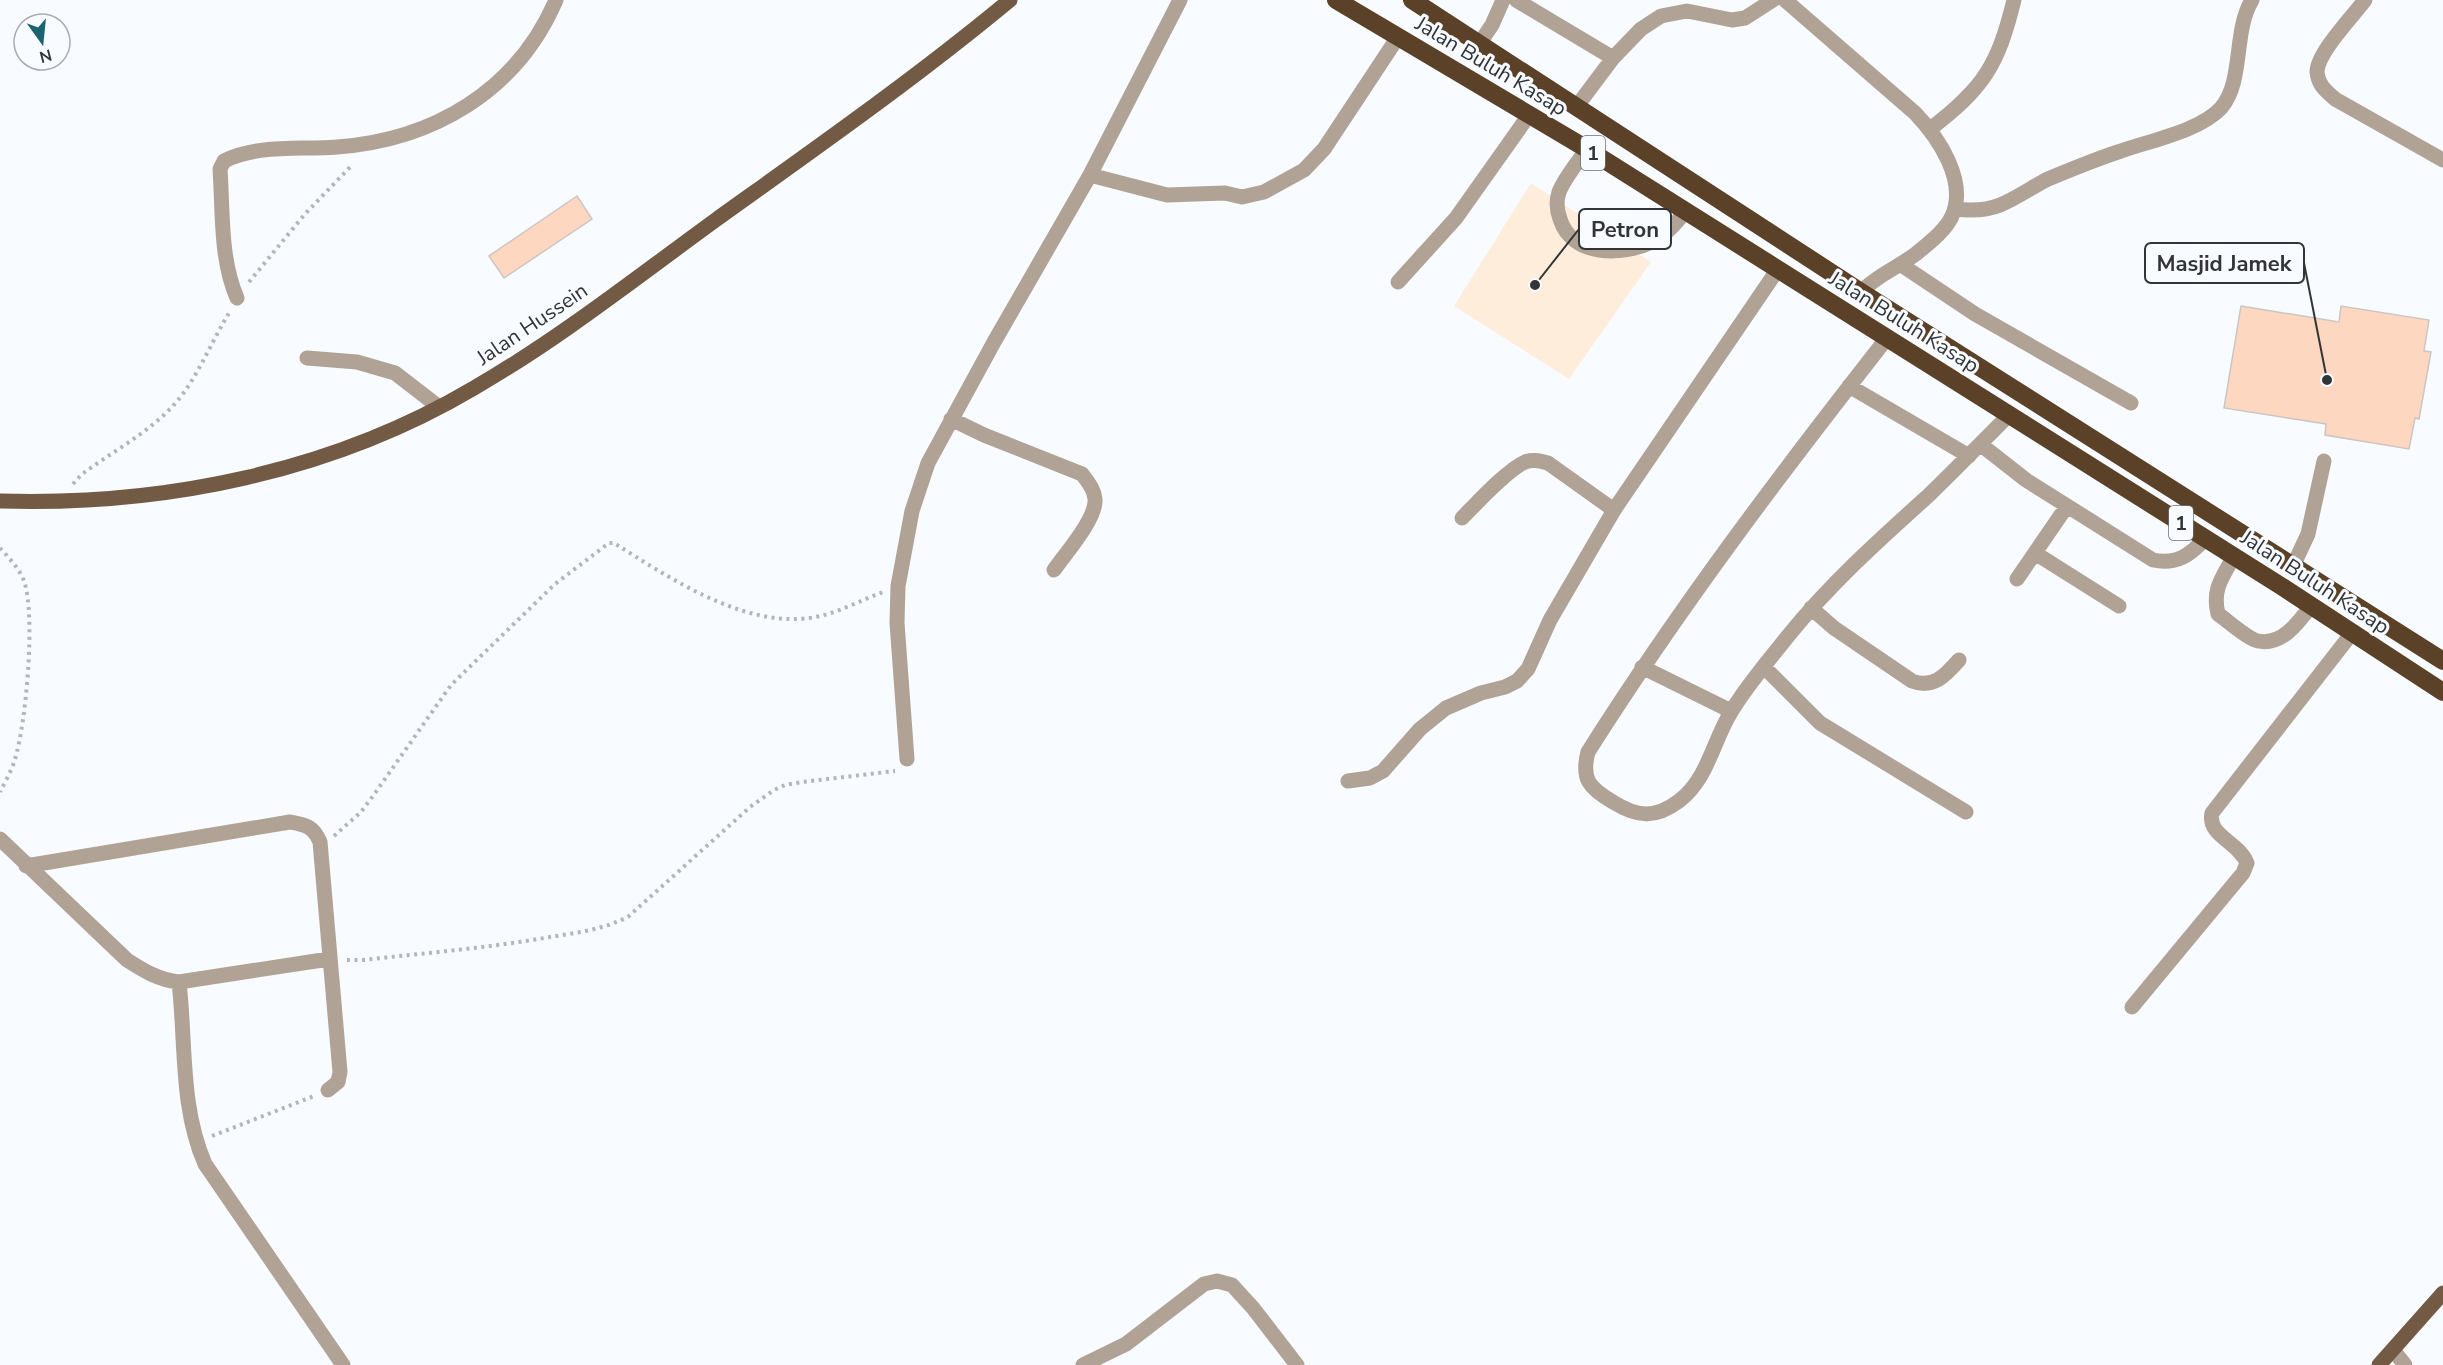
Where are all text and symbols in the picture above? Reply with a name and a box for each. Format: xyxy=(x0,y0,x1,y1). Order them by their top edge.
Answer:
street label: Jalan Buluh Kasap xyxy=(1409,9,1572,122)
north arrow xyxy=(12,12,72,72)
text: N xyxy=(37,43,54,68)
road number: 1 xyxy=(1581,136,1605,170)
callout: Petron xyxy=(1579,209,1671,249)
text: Petron xyxy=(1591,215,1659,245)
callout: Masjid Jamek xyxy=(2145,243,2304,283)
text: Masjid Jamek xyxy=(2156,249,2293,279)
street label: Jalan Buluh Kasap xyxy=(1823,264,1984,379)
street label: Jalan Hussein xyxy=(470,276,593,372)
road number: 1 xyxy=(2169,506,2193,540)
street label: Jalan Buluh Kasap xyxy=(2235,523,2395,640)

